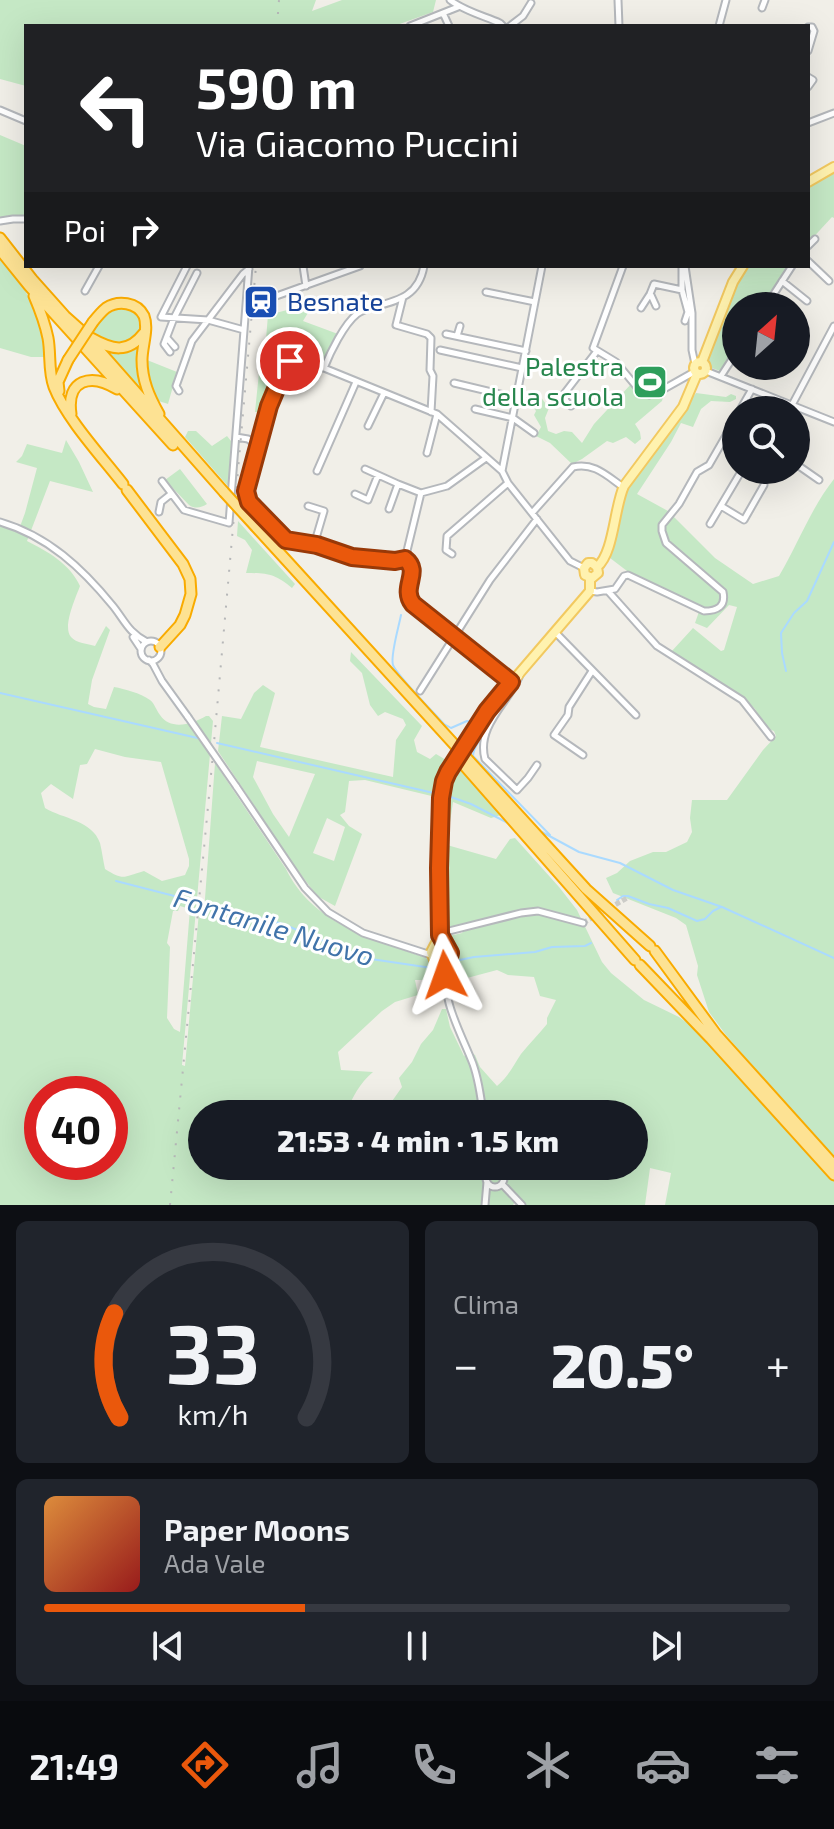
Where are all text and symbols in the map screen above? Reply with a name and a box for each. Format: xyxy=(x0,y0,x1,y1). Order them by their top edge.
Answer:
text: 590 m xyxy=(196,53,357,120)
icon: left xyxy=(64,56,168,160)
text: Via Giacomo Puccini xyxy=(196,121,519,164)
icon: right xyxy=(122,208,166,252)
text: Poi xyxy=(64,212,106,248)
station icon: Besnate xyxy=(242,283,280,321)
place label: Besnate xyxy=(287,285,384,316)
north arrow xyxy=(722,292,810,380)
map controls xyxy=(722,292,810,484)
pin xyxy=(256,327,324,395)
icon: arrive xyxy=(268,339,312,383)
place label: Palestra della scuola xyxy=(482,350,624,411)
sports icon: Palestra della scuola xyxy=(631,363,669,401)
button: search xyxy=(722,396,810,484)
water label: Fontanile Nuovo xyxy=(170,879,379,973)
position arrow xyxy=(403,933,487,1017)
speed limit sign: 40 xyxy=(24,1076,128,1180)
text: 21:53 · 4 min · 1.5 km xyxy=(277,1122,559,1158)
text: Clima xyxy=(453,1288,519,1319)
text: 33 xyxy=(165,1301,260,1401)
text: 20.5° xyxy=(551,1328,694,1400)
text: − xyxy=(453,1337,479,1390)
text: + xyxy=(766,1337,790,1390)
text: km/h xyxy=(177,1396,248,1431)
text: Paper Moons xyxy=(164,1511,350,1547)
text: Ada Vale xyxy=(164,1547,266,1578)
icon: previous xyxy=(146,1624,190,1668)
icon: pause xyxy=(395,1624,439,1668)
icon: next xyxy=(644,1624,688,1668)
icon: directions xyxy=(177,1737,233,1793)
icon: music xyxy=(292,1737,348,1793)
icon: phone xyxy=(406,1737,462,1793)
icon: climate xyxy=(520,1737,576,1793)
icon: car xyxy=(635,1737,691,1793)
icon: filters xyxy=(749,1737,805,1793)
text: 21:49 xyxy=(29,1744,119,1787)

